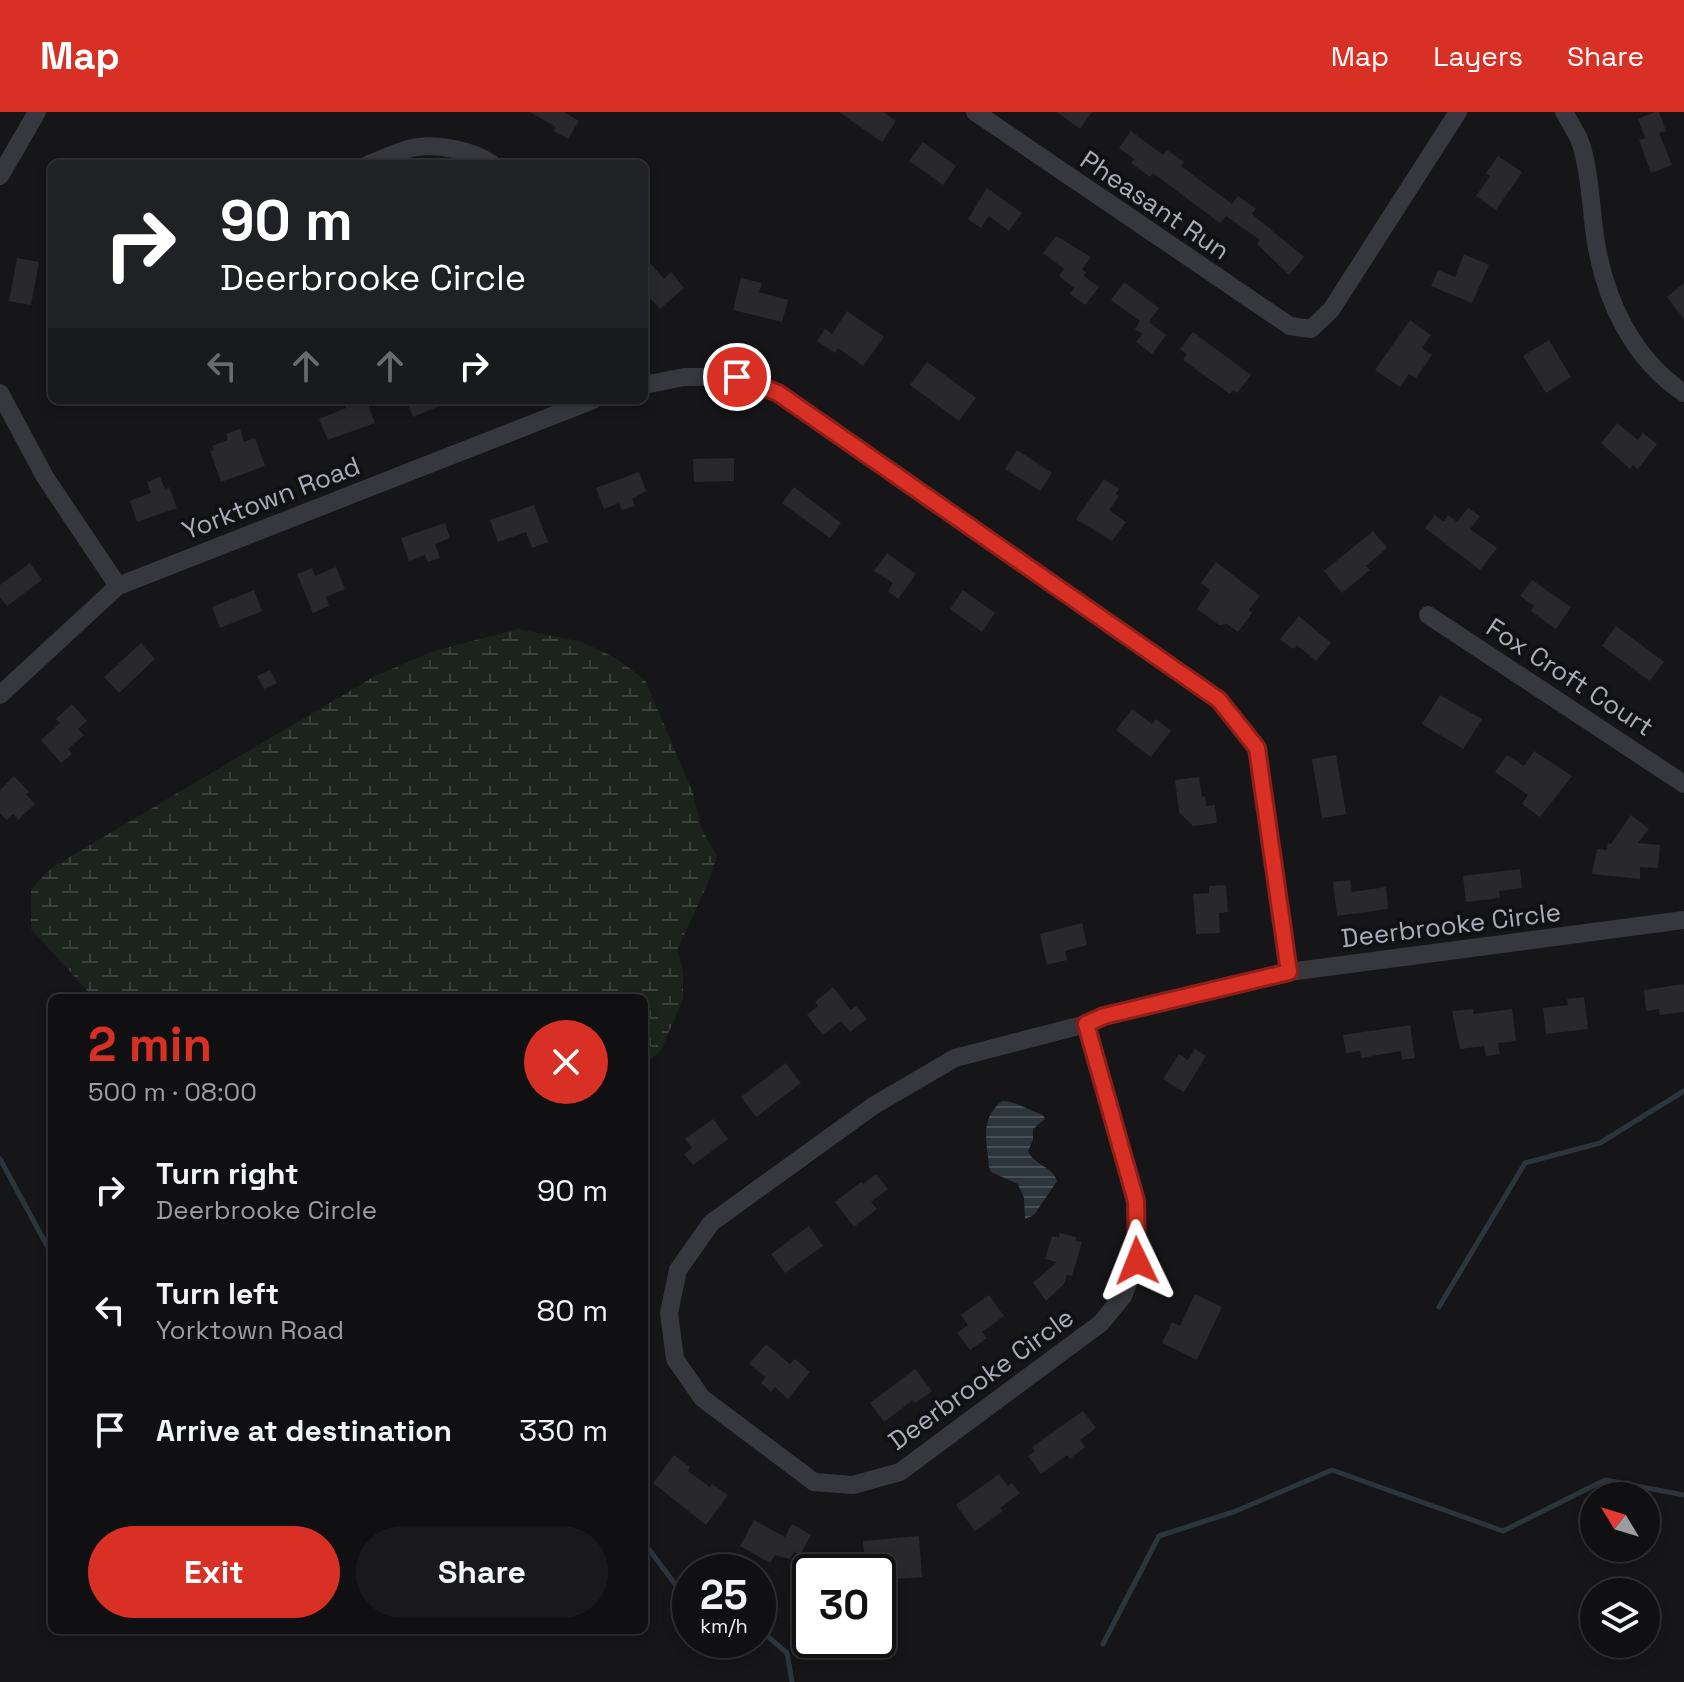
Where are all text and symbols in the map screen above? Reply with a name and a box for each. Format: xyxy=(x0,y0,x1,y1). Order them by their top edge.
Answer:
text: Map xyxy=(40,32,120,80)
text: Map xyxy=(1331,38,1389,74)
text: Layers xyxy=(1433,38,1523,74)
text: Share xyxy=(1567,38,1644,74)
street label: Pheasant Run xyxy=(1074,143,1236,267)
text: 90 m xyxy=(220,185,353,256)
icon: right xyxy=(88,192,192,296)
text: Deerbrooke Circle xyxy=(220,255,526,301)
pin xyxy=(703,343,771,411)
icon: left xyxy=(200,344,244,388)
icon: ahead xyxy=(284,344,328,388)
icon: ahead xyxy=(368,344,412,388)
icon: right xyxy=(452,344,496,388)
icon: arrive xyxy=(715,355,759,399)
street label: Yorktown Road xyxy=(177,448,365,548)
street label: Fox Croft Court xyxy=(1480,610,1660,744)
street label: Deerbrooke Circle xyxy=(1339,895,1563,955)
text: 2 min xyxy=(88,1014,212,1075)
button: close xyxy=(524,1020,608,1104)
text: 500 m · 08:00 xyxy=(88,1075,257,1109)
text: Turn right xyxy=(156,1154,299,1193)
icon: right xyxy=(88,1168,132,1212)
text: 90 m xyxy=(537,1171,608,1210)
text: Deerbrooke Circle xyxy=(156,1193,377,1227)
position arrow xyxy=(1095,1219,1179,1303)
text: Turn left xyxy=(156,1274,279,1313)
icon: left xyxy=(88,1288,132,1332)
text: 80 m xyxy=(537,1291,608,1330)
street label: Deerbrooke Circle xyxy=(882,1300,1080,1458)
text: Yorktown Road xyxy=(156,1313,344,1347)
icon: arrive xyxy=(88,1408,132,1452)
text: Arrive at destination xyxy=(156,1411,452,1450)
text: 330 m xyxy=(519,1411,608,1450)
north arrow xyxy=(1580,1482,1660,1562)
map controls xyxy=(1580,1482,1660,1658)
button: Exit xyxy=(88,1526,340,1618)
button: Share xyxy=(356,1526,608,1618)
speed limit sign: 30 xyxy=(792,1554,896,1658)
text: 25 xyxy=(700,1570,748,1621)
button: layers xyxy=(1580,1578,1660,1658)
text: km/h xyxy=(700,1613,748,1639)

